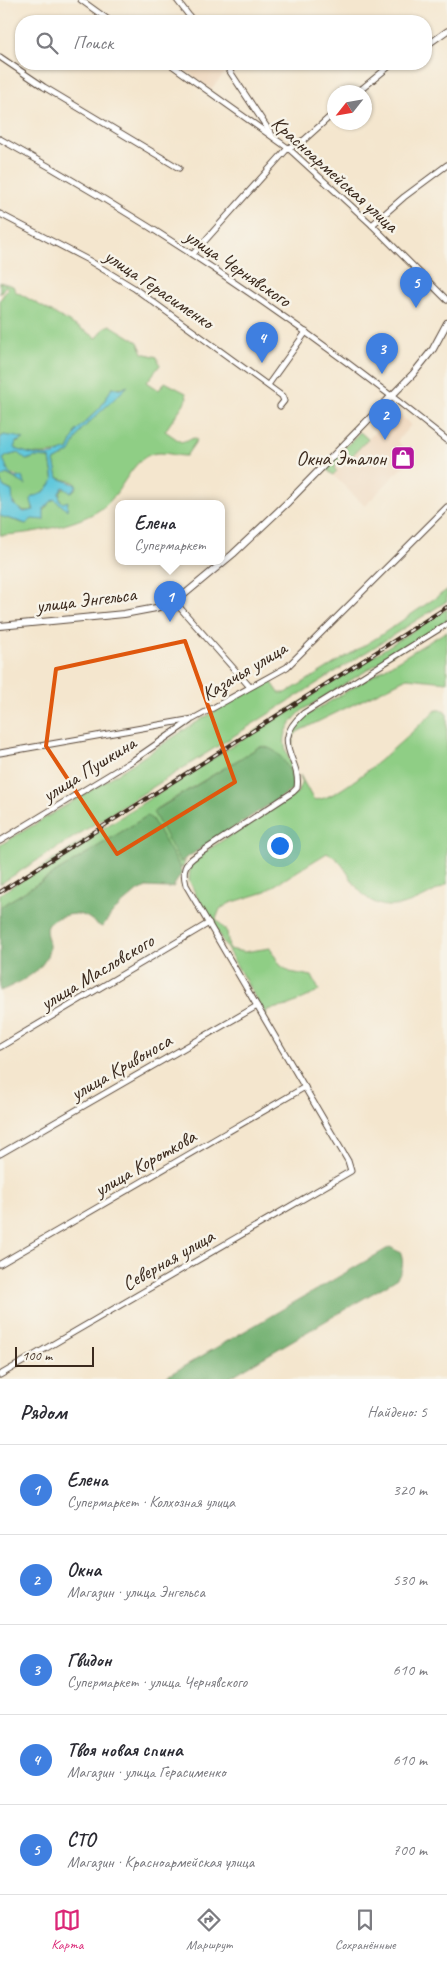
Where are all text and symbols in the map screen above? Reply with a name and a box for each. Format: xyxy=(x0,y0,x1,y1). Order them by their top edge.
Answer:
search box xyxy=(15,15,432,70)
icon: search xyxy=(33,29,61,57)
text: Поиск xyxy=(73,31,113,55)
north arrow xyxy=(327,85,372,130)
street label: Красноармейская улица xyxy=(266,110,405,239)
street label: улица Чернявского xyxy=(179,223,297,313)
street label: улица Герасименко xyxy=(99,243,220,336)
pin: 5 xyxy=(400,267,432,308)
pin: 4 xyxy=(246,322,278,363)
pin: 3 xyxy=(366,333,398,374)
pin: 2 xyxy=(369,399,401,440)
shop icon: Окна Эталон xyxy=(390,445,416,471)
place label: Окна Эталон xyxy=(296,446,388,471)
popup xyxy=(115,500,225,565)
text: Елена xyxy=(134,511,175,535)
text: Супермаркет xyxy=(134,535,206,555)
street label: улица Энгельса xyxy=(34,581,139,619)
pin: 1 xyxy=(154,581,186,622)
street label: Казачья улица xyxy=(197,635,293,707)
street label: улица Пушкина xyxy=(37,729,142,808)
your location xyxy=(267,833,293,859)
street label: улица Масловского xyxy=(35,928,159,1016)
street label: улица Кривоноса xyxy=(65,1027,177,1106)
street label: улица Короткова xyxy=(89,1123,201,1203)
street label: Северная улица xyxy=(117,1223,220,1296)
scale bar xyxy=(15,1344,94,1367)
text: 100 m xyxy=(22,1347,52,1364)
text: Рядом xyxy=(20,1399,67,1425)
text: Найдено: 5 xyxy=(367,1402,427,1422)
text: Елена xyxy=(67,1468,108,1492)
text: 1 xyxy=(32,1480,40,1500)
text: 320 m xyxy=(393,1480,427,1500)
text: Супермаркет · Колхозная улица xyxy=(67,1492,235,1512)
text: Окна xyxy=(67,1558,101,1582)
text: 2 xyxy=(32,1570,40,1590)
text: 530 m xyxy=(393,1570,427,1590)
text: Магазин · улица Энгельса xyxy=(67,1582,205,1602)
text: Гвидон xyxy=(67,1648,112,1672)
text: 3 xyxy=(32,1660,40,1680)
text: 610 m xyxy=(393,1660,427,1680)
text: Супермаркет · улица Чернявского xyxy=(67,1672,247,1692)
text: Твоя новая спина xyxy=(67,1738,182,1762)
text: 4 xyxy=(32,1750,40,1770)
text: 610 m xyxy=(393,1750,427,1770)
text: Магазин · улица Герасименко xyxy=(67,1762,226,1782)
text: СТО xyxy=(67,1828,95,1852)
text: 5 xyxy=(33,1840,39,1860)
text: 700 m xyxy=(393,1840,427,1860)
text: Магазин · Красноармейская улица xyxy=(67,1852,254,1872)
tab: Карта xyxy=(51,1906,83,1953)
tab: Маршрут xyxy=(186,1906,232,1953)
tab: Сохранённые xyxy=(335,1906,396,1953)

